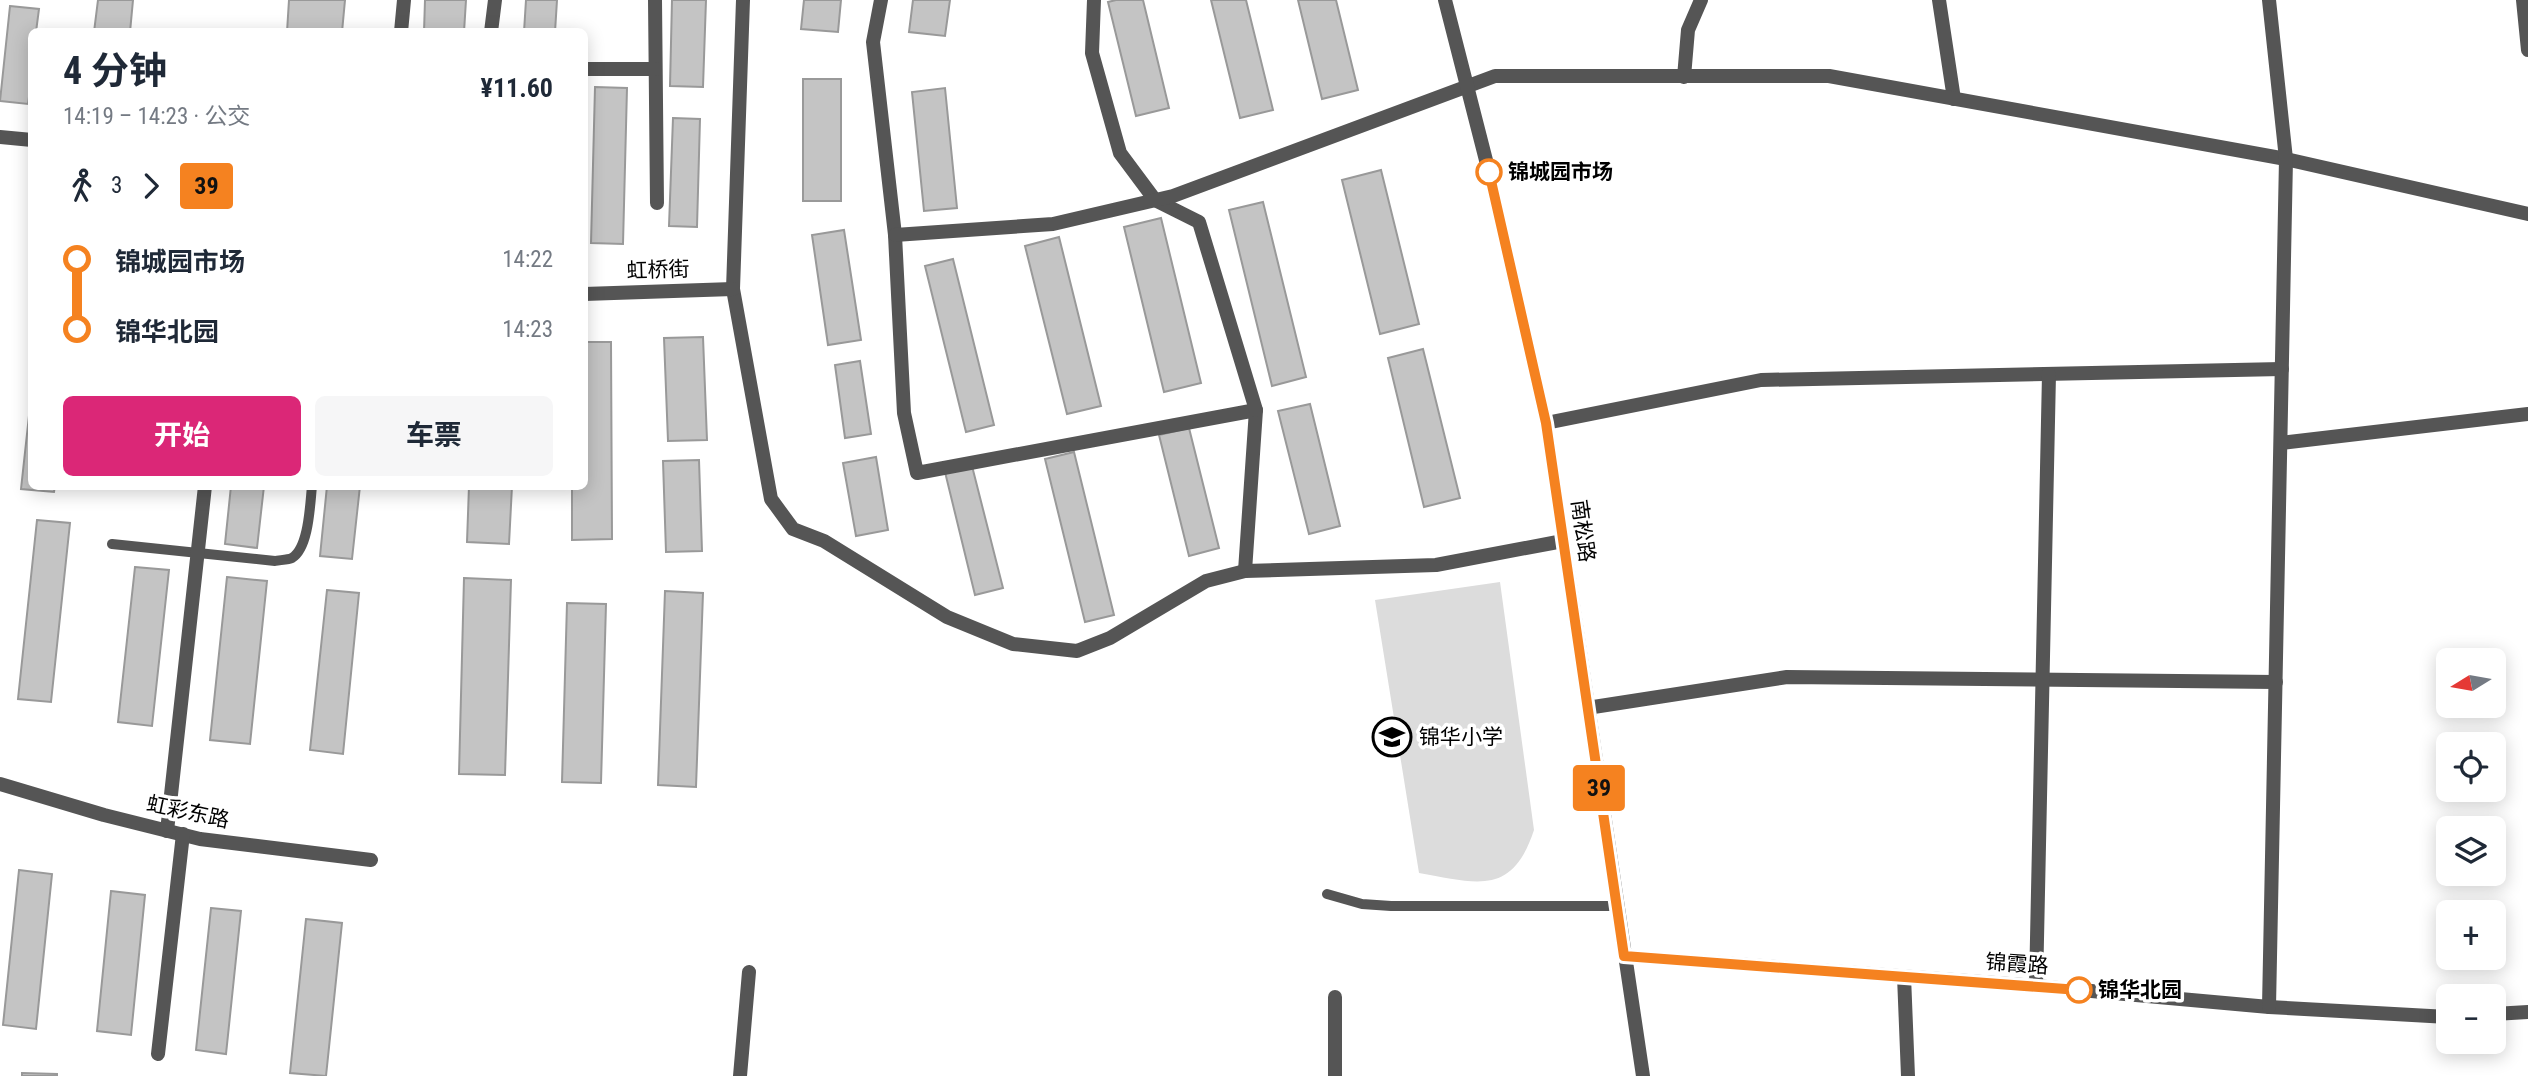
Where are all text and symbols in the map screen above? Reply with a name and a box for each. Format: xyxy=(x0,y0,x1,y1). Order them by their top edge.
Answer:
text: 4 分钟 xyxy=(63,49,167,93)
text: ¥11.60 xyxy=(481,73,553,103)
text: 14:19 – 14:23 · 公交 xyxy=(63,103,250,130)
marker: 锦城园市场 xyxy=(1476,159,1502,185)
place label: 锦城园市场 xyxy=(1508,160,1613,184)
icon: walk xyxy=(63,167,101,205)
icon: forward xyxy=(132,167,170,205)
text: 3 xyxy=(111,172,122,199)
text: 39 xyxy=(194,172,219,200)
text: 14:22 xyxy=(502,246,553,273)
text: 锦城园市场 xyxy=(115,247,245,277)
street label: 虹桥街 xyxy=(626,257,690,283)
text: 14:23 xyxy=(502,316,553,343)
text: 锦华北园 xyxy=(115,317,219,347)
button: 开始 xyxy=(63,396,301,476)
button: 车票 xyxy=(315,396,553,476)
street label: 南松路 xyxy=(1567,498,1599,564)
north arrow xyxy=(2436,648,2506,718)
map controls xyxy=(2436,648,2506,1054)
school or university icon: 锦华小学 xyxy=(1371,716,1413,758)
place label: 锦华小学 xyxy=(1419,725,1503,749)
button: locate xyxy=(2436,732,2506,802)
line badge: 39 xyxy=(1568,765,1630,811)
text: 39 xyxy=(1587,774,1611,802)
street label: 虹彩东路 xyxy=(144,792,232,832)
button: layers xyxy=(2436,816,2506,886)
button: + xyxy=(2436,900,2506,970)
street label: 锦霞路 xyxy=(1985,950,2049,978)
marker: 锦华北园 xyxy=(2066,977,2092,1003)
place label: 锦华北园 xyxy=(2098,978,2182,1002)
button: − xyxy=(2436,984,2506,1054)

